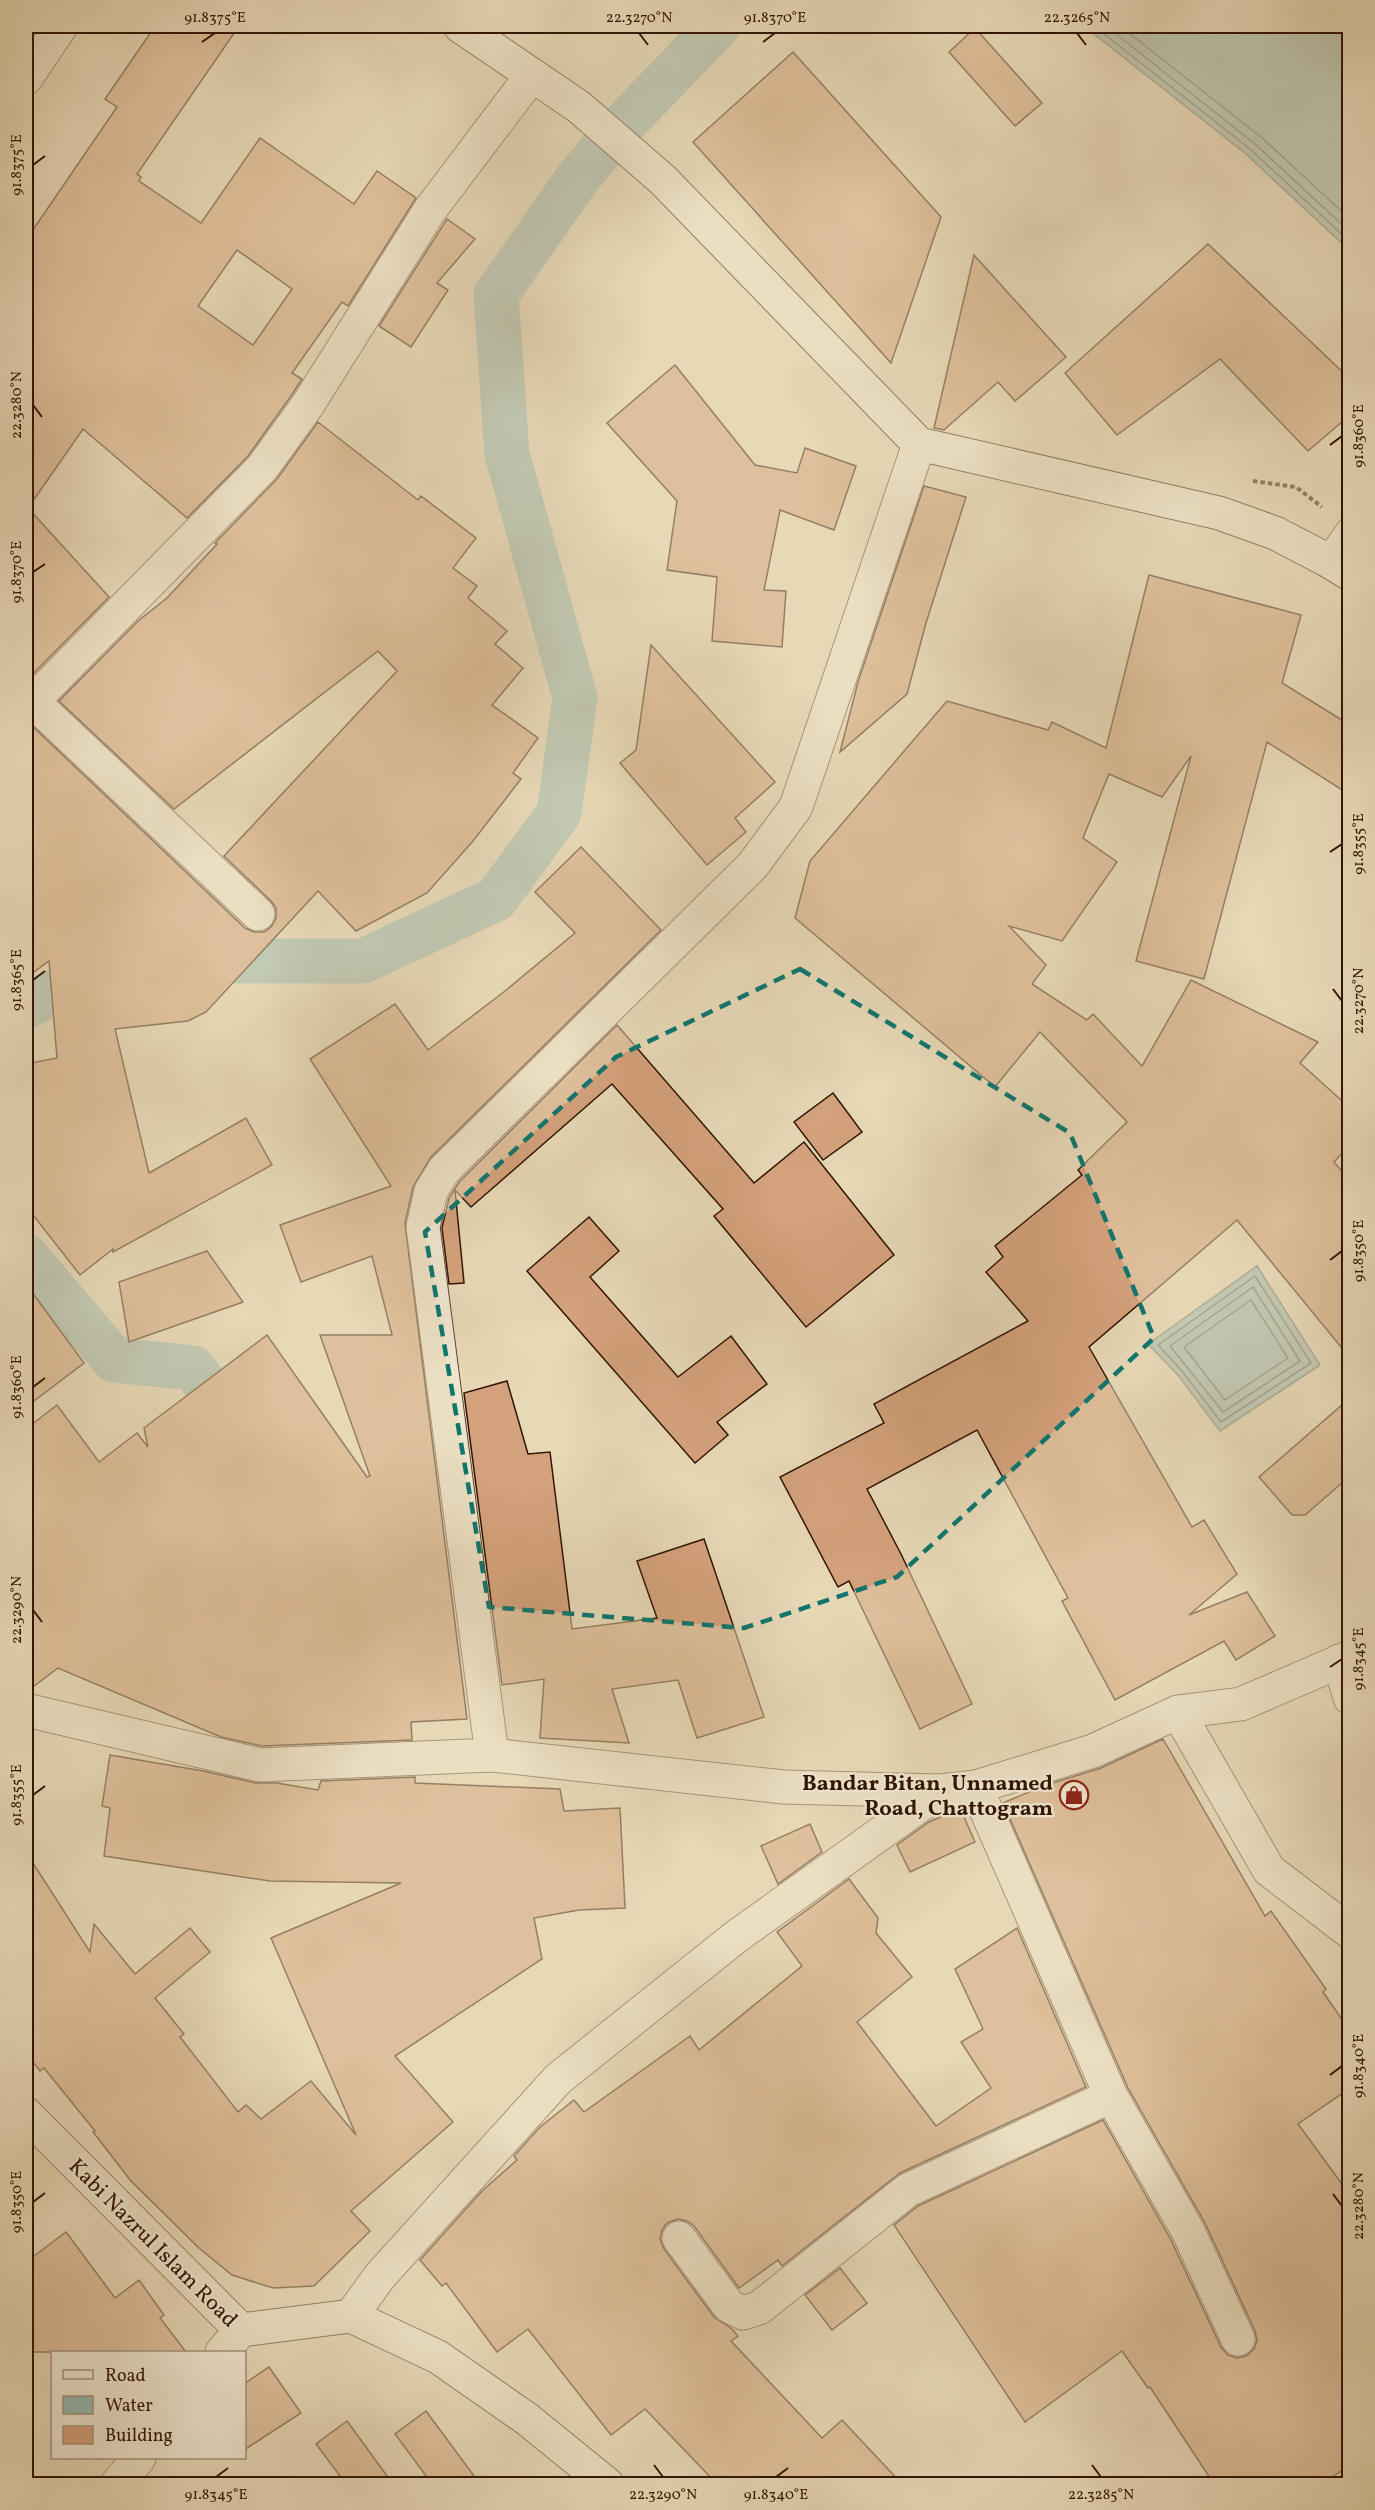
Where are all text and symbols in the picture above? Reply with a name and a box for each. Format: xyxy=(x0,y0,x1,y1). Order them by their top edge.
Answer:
text: 91.8375°E xyxy=(184,8,246,29)
text: 22.3270°N xyxy=(606,8,672,29)
text: 91.8370°E xyxy=(744,8,806,29)
text: 22.3265°N xyxy=(1044,8,1110,29)
text: 91.8375°E xyxy=(7,134,28,196)
text: 22.3280°N xyxy=(7,371,28,439)
text: 91.8360°E xyxy=(1349,404,1370,468)
text: 91.8370°E xyxy=(7,541,28,603)
text: 91.8355°E xyxy=(1349,813,1370,875)
text: 91.8365°E xyxy=(7,949,28,1011)
text: 22.3270°N xyxy=(1349,968,1370,1034)
text: 91.8350°E xyxy=(1349,1220,1370,1282)
text: 91.8360°E xyxy=(7,1355,28,1419)
text: 22.3290°N xyxy=(7,1576,28,1644)
text: 91.8345°E xyxy=(1349,1628,1370,1690)
text: 91.8355°E xyxy=(7,1764,28,1826)
place label: Bandar Bitan, Unnamed Road, Chattogram xyxy=(802,1769,1053,1825)
shop icon: Bandar Bitan, Unnamed Road, Chattogram xyxy=(1058,1779,1090,1811)
text: 91.8340°E xyxy=(1349,2034,1370,2098)
street label: Kabi Nazrul Islam Road xyxy=(61,2152,244,2335)
text: 91.8350°E xyxy=(7,2171,28,2233)
text: 22.3280°N xyxy=(1349,2172,1370,2240)
legend xyxy=(51,2351,246,2459)
text: Road xyxy=(105,2364,146,2389)
text: Water xyxy=(105,2394,153,2419)
text: Building xyxy=(105,2424,173,2449)
text: 91.8345°E xyxy=(185,2485,247,2506)
text: 22.3290°N xyxy=(629,2485,697,2506)
text: 91.8340°E xyxy=(744,2485,808,2506)
text: 22.3285°N xyxy=(1068,2485,1134,2506)

